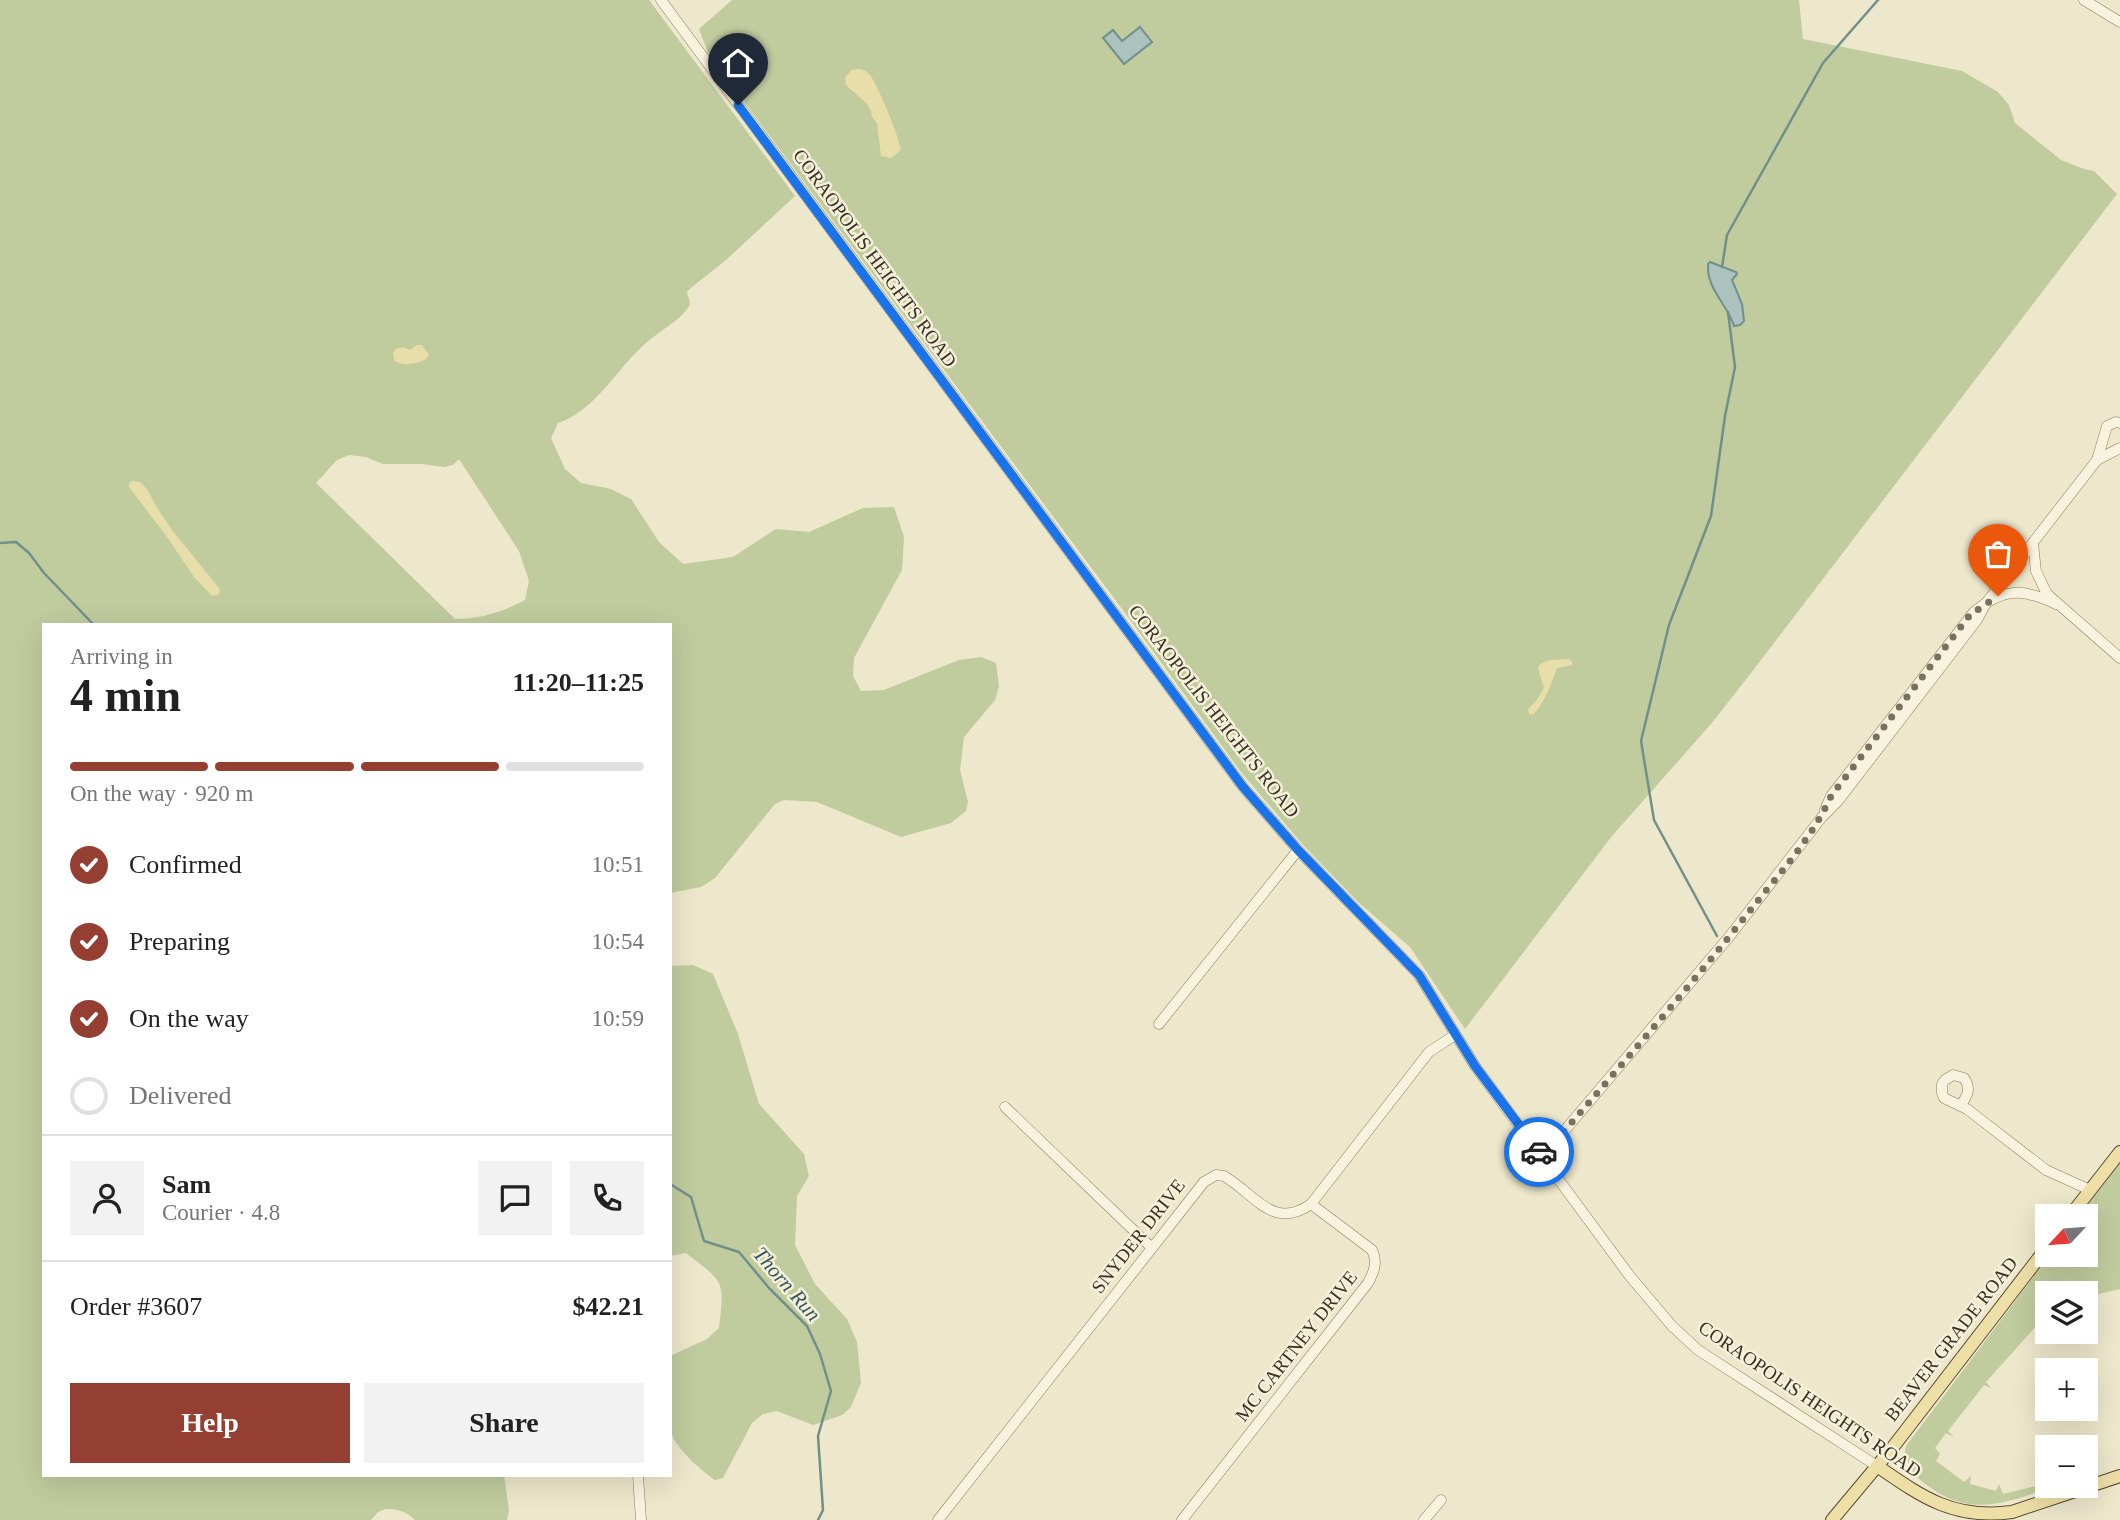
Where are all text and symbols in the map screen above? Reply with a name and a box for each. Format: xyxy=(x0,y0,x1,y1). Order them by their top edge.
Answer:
pin xyxy=(708,33,768,105)
icon: home xyxy=(719,44,757,82)
street label: CORAOPOLIS HEIGHTS ROAD xyxy=(789,145,961,371)
pin xyxy=(1968,524,2028,596)
icon: bag xyxy=(1979,535,2017,573)
street label: CORAOPOLIS HEIGHTS ROAD xyxy=(1124,601,1304,821)
text: Arriving in xyxy=(70,644,173,669)
text: 11:20–11:25 xyxy=(513,668,644,697)
text: 4 min xyxy=(70,670,181,721)
text: On the way · 920 m xyxy=(70,781,253,806)
icon: check xyxy=(70,846,108,884)
text: Confirmed xyxy=(129,850,242,879)
text: 10:51 xyxy=(592,852,644,877)
icon: check xyxy=(70,923,108,961)
text: Preparing xyxy=(129,927,230,956)
text: 10:54 xyxy=(592,929,644,954)
icon: check xyxy=(70,1000,108,1038)
text: On the way xyxy=(129,1004,249,1033)
text: 10:59 xyxy=(592,1006,644,1031)
text: Delivered xyxy=(129,1081,232,1110)
courier xyxy=(1504,1117,1574,1187)
icon: car xyxy=(1520,1133,1558,1171)
button: person xyxy=(70,1161,144,1235)
button: chat xyxy=(478,1161,552,1235)
button: phone xyxy=(570,1161,644,1235)
text: Sam xyxy=(162,1170,211,1199)
street label: SNYDER DRIVE xyxy=(1087,1175,1189,1297)
text: Courier · 4.8 xyxy=(162,1200,280,1225)
north arrow xyxy=(2035,1204,2098,1267)
map controls xyxy=(2035,1204,2098,1498)
water label: Thorn Run xyxy=(748,1242,826,1326)
street label: BEAVER GRADE ROAD xyxy=(1880,1253,2022,1425)
street label: MC CARTNEY DRIVE xyxy=(1231,1267,1361,1425)
button: layers xyxy=(2035,1281,2098,1344)
text: Order #3607 xyxy=(70,1292,202,1321)
text: $42.21 xyxy=(573,1292,644,1321)
street label: CORAOPOLIS HEIGHTS ROAD xyxy=(1695,1317,1925,1481)
button: + xyxy=(2035,1358,2098,1421)
button: Help xyxy=(70,1383,350,1463)
button: Share xyxy=(364,1383,644,1463)
button: − xyxy=(2035,1435,2098,1498)

